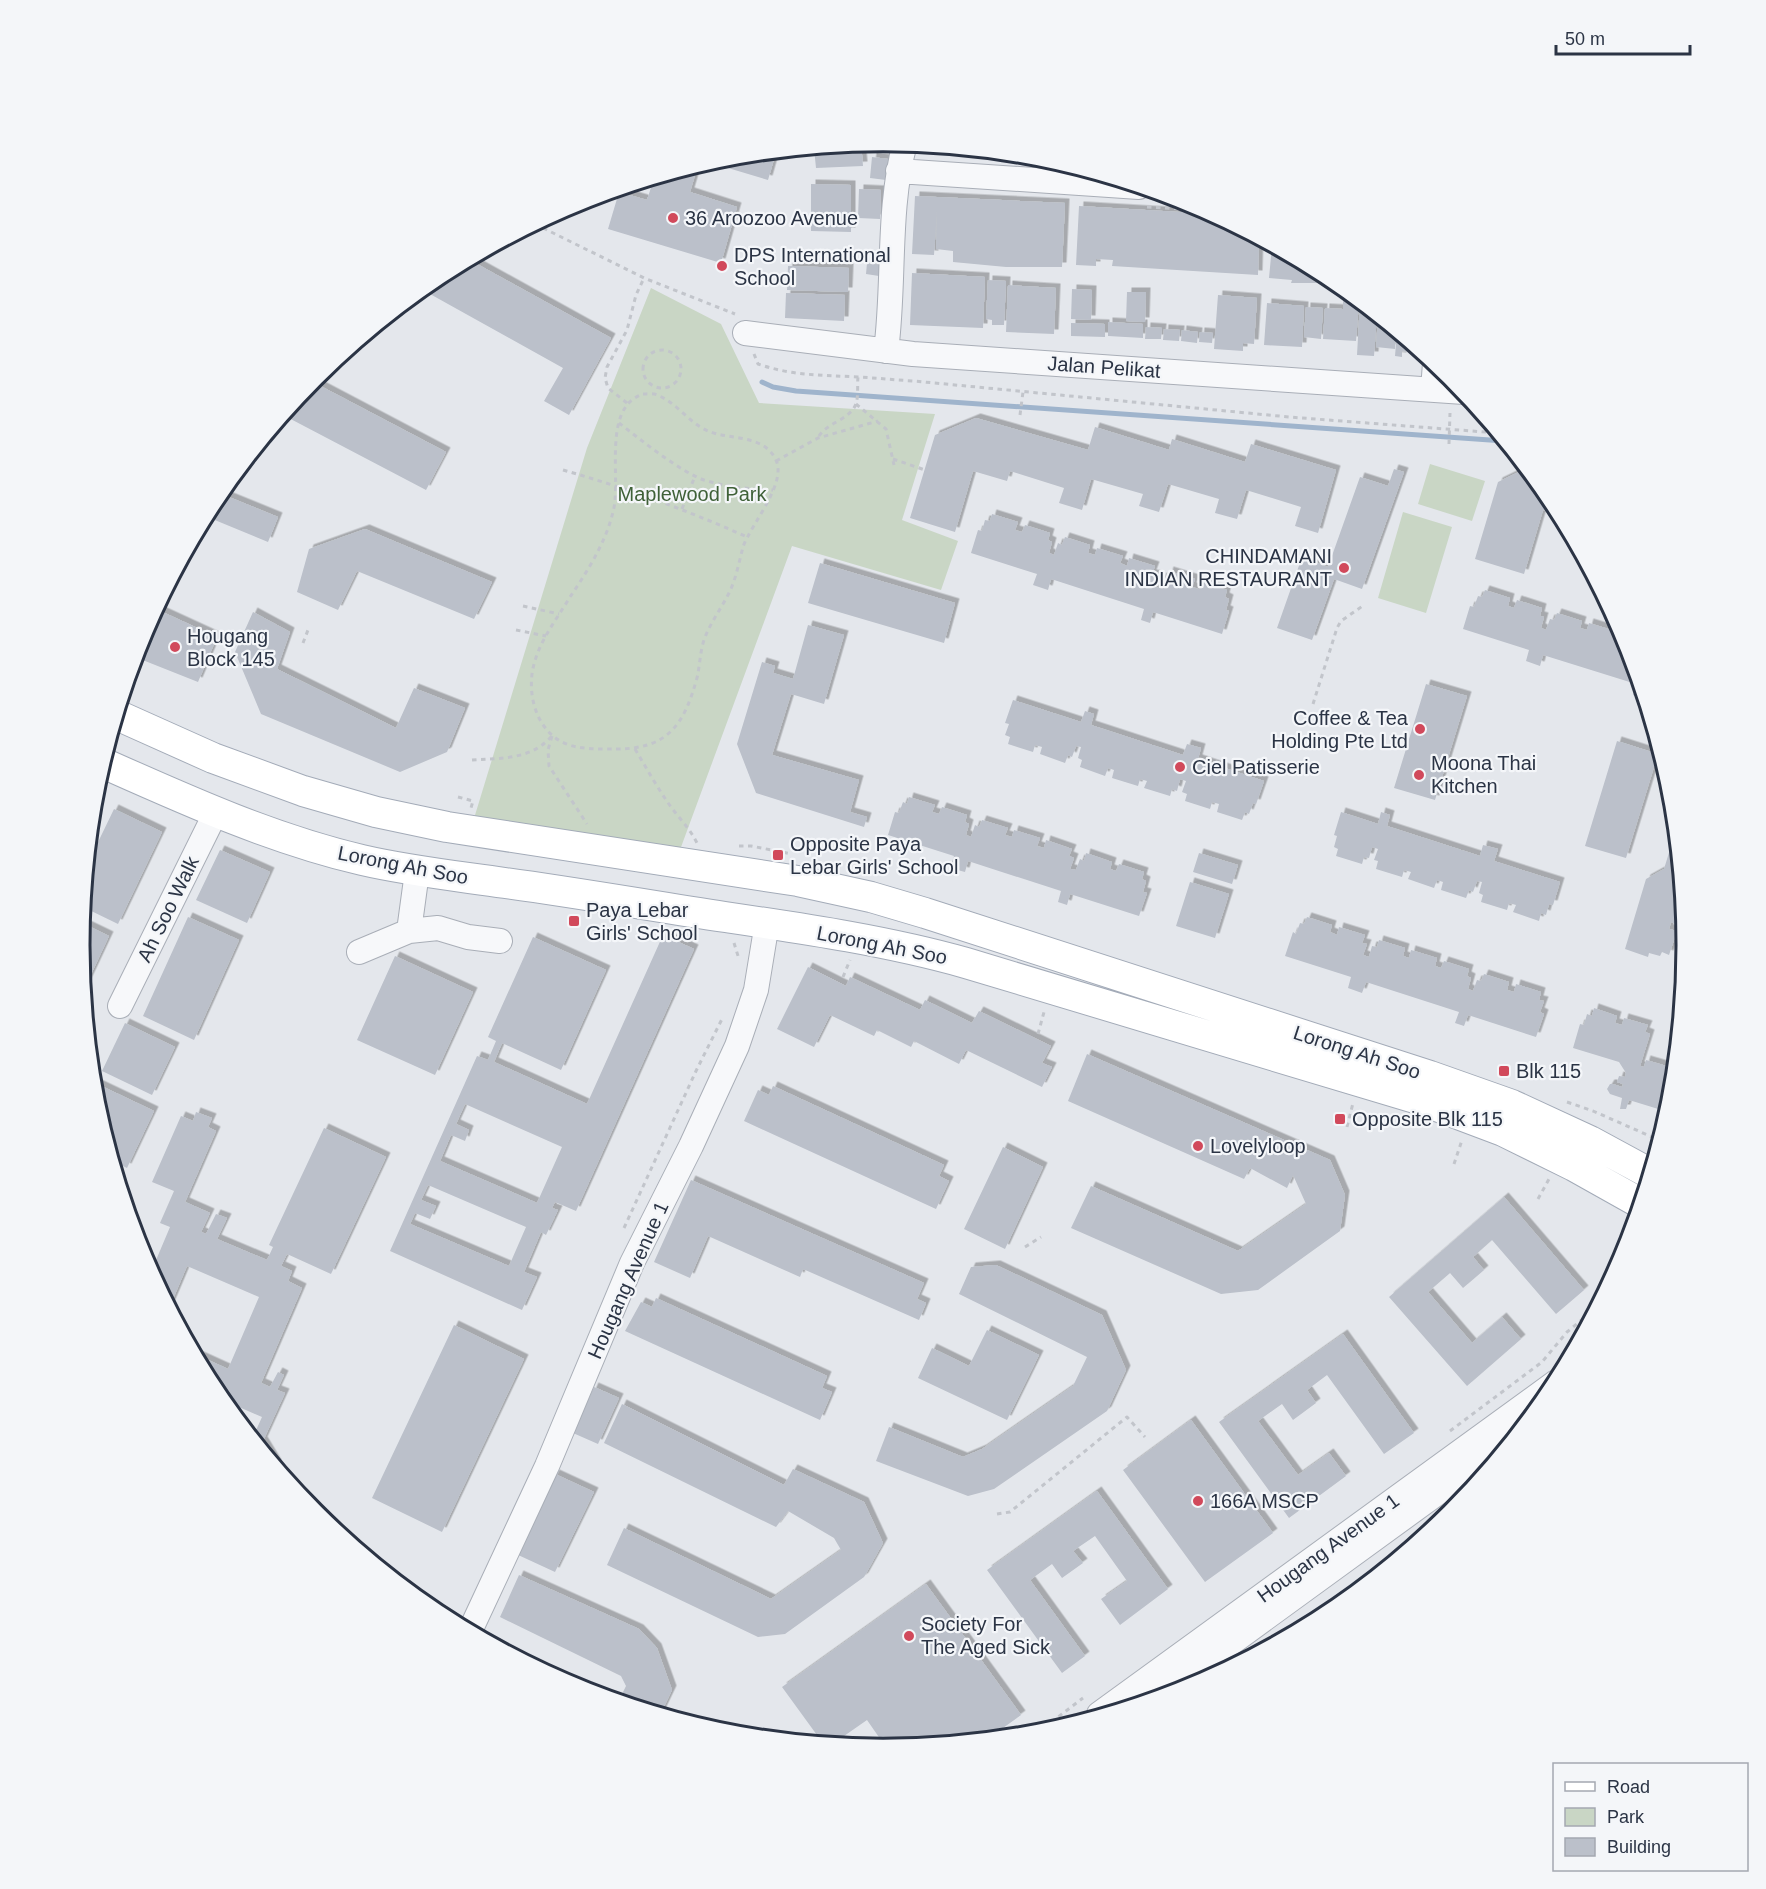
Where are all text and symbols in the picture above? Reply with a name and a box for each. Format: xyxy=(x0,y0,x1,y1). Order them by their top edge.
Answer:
scale bar xyxy=(1556,18,1690,56)
text: 50 m xyxy=(1565,29,1605,49)
place label: 36 Aroozoo Avenue xyxy=(685,207,858,229)
marker: 36 Aroozoo Avenue xyxy=(666,211,680,225)
place label: DPS International School xyxy=(734,244,891,289)
marker: DPS International School xyxy=(715,259,729,273)
street label: Jalan Pelikat xyxy=(1047,352,1162,382)
park label: Maplewood Park xyxy=(618,483,767,505)
place label: CHINDAMANI INDIAN RESTAURANT xyxy=(1125,545,1332,590)
marker: CHINDAMANI INDIAN RESTAURANT xyxy=(1337,561,1351,575)
place label: Hougang Block 145 xyxy=(187,625,275,670)
marker: Hougang Block 145 xyxy=(168,640,182,654)
place label: Coffee & Tea Holding Pte Ltd xyxy=(1271,707,1409,752)
marker: Coffee & Tea Holding Pte Ltd xyxy=(1413,722,1427,736)
place label: Moona Thai Kitchen xyxy=(1431,752,1536,797)
place label: Ciel Patisserie xyxy=(1192,756,1320,778)
marker: Ciel Patisserie xyxy=(1173,760,1187,774)
marker: Moona Thai Kitchen xyxy=(1412,768,1426,782)
place label: Opposite Paya Lebar Girls' School xyxy=(790,833,958,878)
street label: Lorong Ah Soo xyxy=(336,842,470,888)
marker: Opposite Paya Lebar Girls' School xyxy=(771,848,785,862)
street label: Ah Soo Walk xyxy=(133,852,203,965)
place label: Paya Lebar Girls' School xyxy=(586,899,698,944)
marker: Paya Lebar Girls' School xyxy=(567,914,581,928)
street label: Lorong Ah Soo xyxy=(815,922,949,968)
street label: Lorong Ah Soo xyxy=(1291,1021,1423,1083)
place label: Blk 115 xyxy=(1516,1060,1581,1082)
marker: Blk 115 xyxy=(1497,1064,1511,1078)
place label: Opposite Blk 115 xyxy=(1352,1108,1503,1130)
marker: Opposite Blk 115 xyxy=(1333,1112,1347,1126)
place label: Lovelyloop xyxy=(1210,1135,1306,1157)
marker: Lovelyloop xyxy=(1191,1139,1205,1153)
street label: Hougang Avenue 1 xyxy=(583,1198,673,1362)
street label: Hougang Avenue 1 xyxy=(1253,1489,1403,1607)
place label: 166A MSCP xyxy=(1210,1490,1319,1512)
marker: 166A MSCP xyxy=(1191,1494,1205,1508)
place label: Society For The Aged Sick xyxy=(921,1613,1051,1658)
marker: Society For The Aged Sick xyxy=(902,1629,916,1643)
legend xyxy=(1553,1763,1748,1871)
text: Road xyxy=(1607,1777,1650,1797)
text: Park xyxy=(1607,1807,1645,1827)
text: Building xyxy=(1607,1837,1671,1857)

